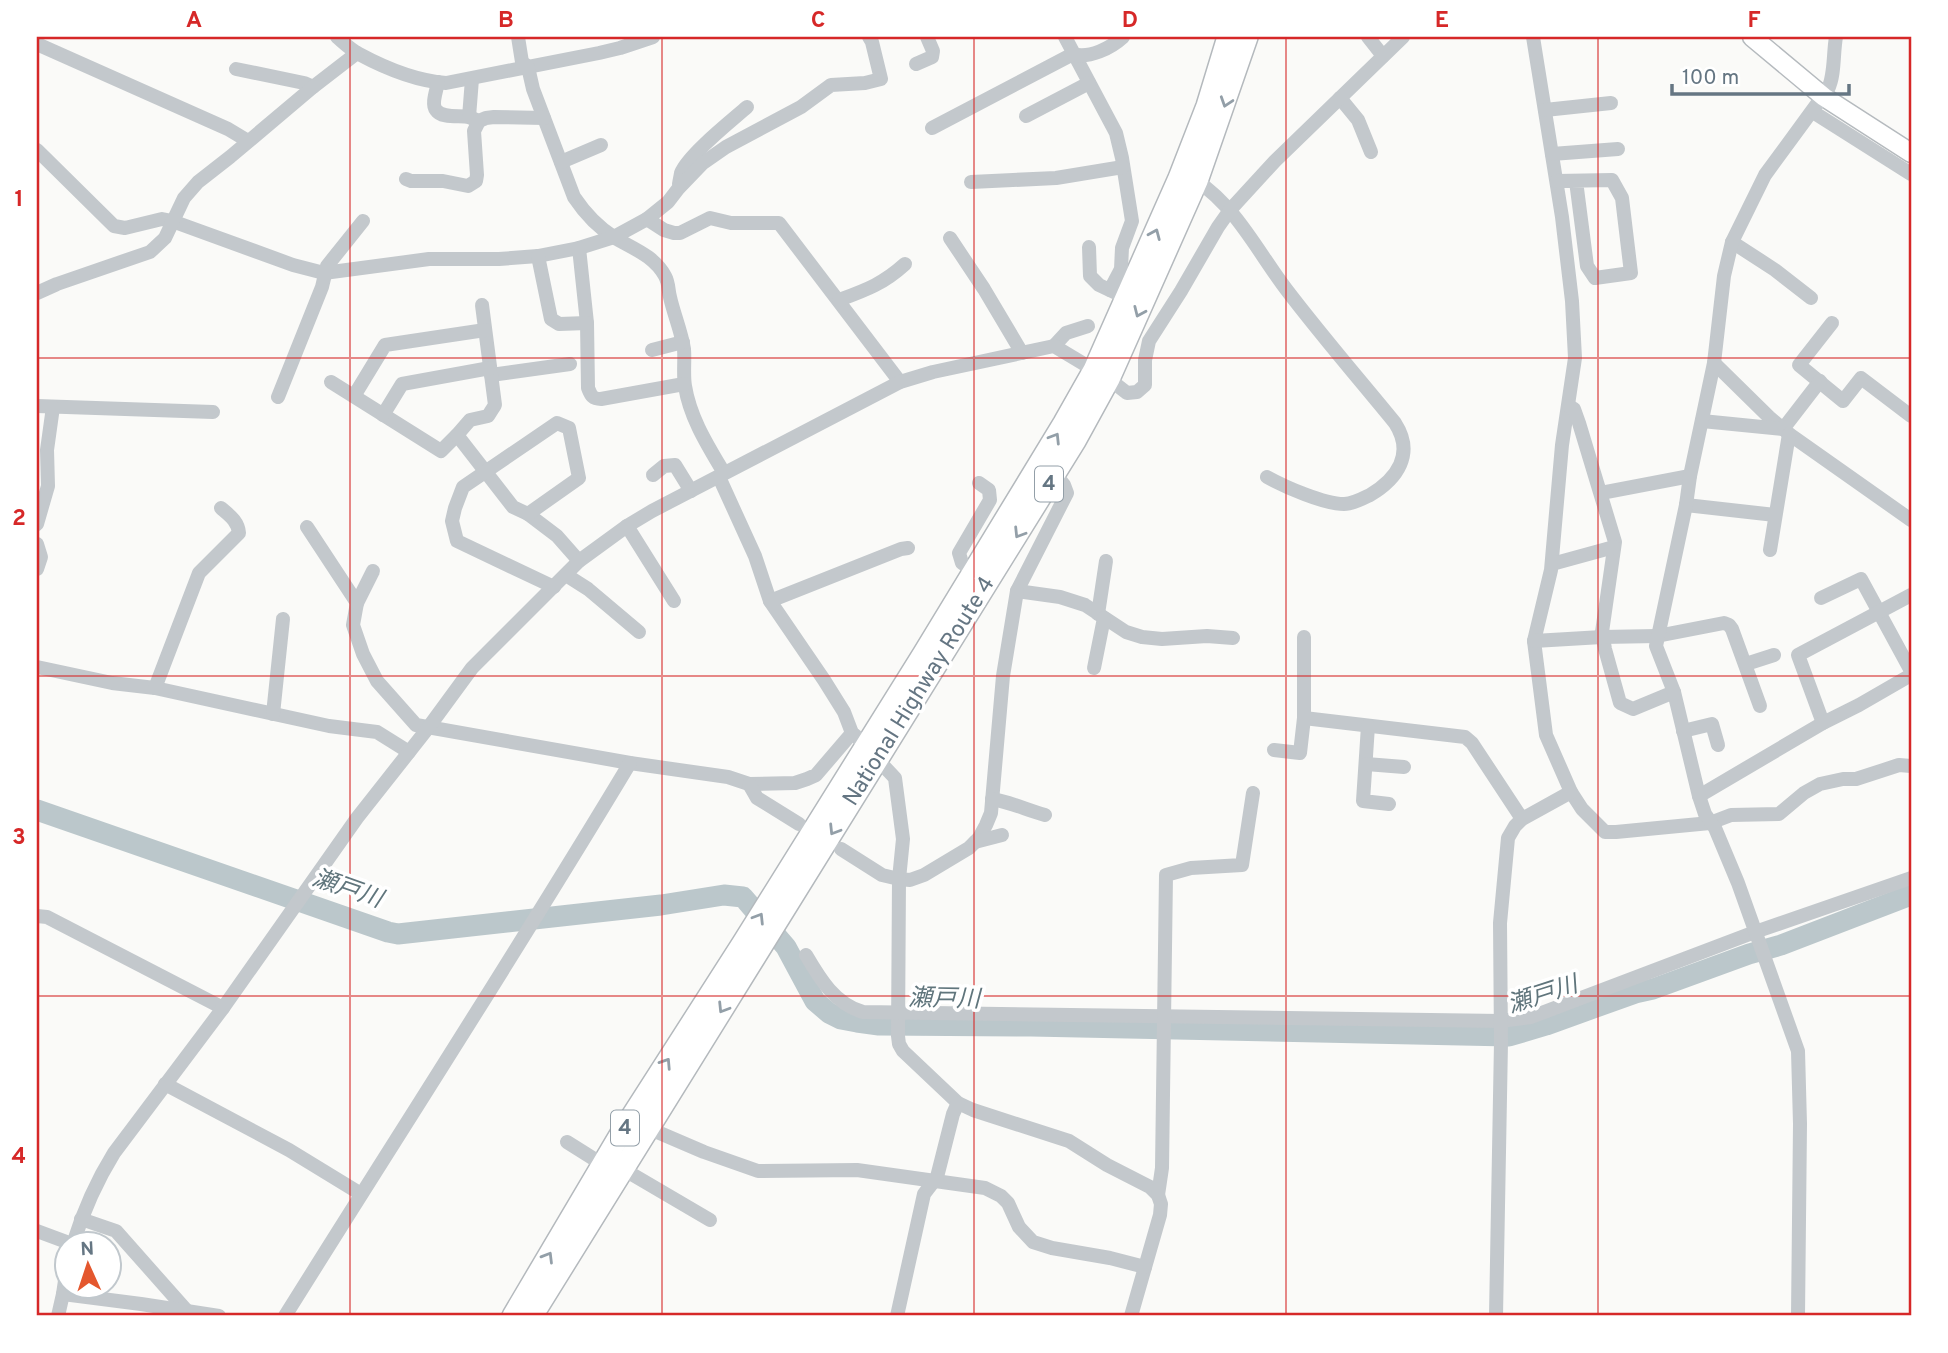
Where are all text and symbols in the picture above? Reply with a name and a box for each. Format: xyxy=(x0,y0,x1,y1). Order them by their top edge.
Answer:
text: A xyxy=(186,7,202,36)
text: B xyxy=(498,7,514,36)
text: C xyxy=(811,7,825,36)
text: D xyxy=(1122,7,1138,36)
text: E xyxy=(1435,7,1449,36)
text: F xyxy=(1747,7,1761,36)
scale bar xyxy=(1672,52,1848,96)
text: 100 m xyxy=(1682,65,1739,92)
one-way arrow xyxy=(1220,95,1234,107)
text: 1 xyxy=(14,186,24,215)
one-way arrow xyxy=(1147,229,1161,241)
one-way arrow xyxy=(1133,304,1147,317)
one-way arrow xyxy=(1047,433,1060,446)
road number: 4 xyxy=(1035,466,1063,502)
text: 2 xyxy=(12,505,26,534)
one-way arrow xyxy=(1014,525,1027,538)
street label: National Highway Route 4 xyxy=(837,572,1003,812)
one-way arrow xyxy=(829,822,842,835)
text: 3 xyxy=(12,824,26,853)
water label: 瀬戸川 xyxy=(308,864,389,917)
one-way arrow xyxy=(750,912,763,925)
water label: 瀬戸川 xyxy=(1504,970,1585,1021)
water label: 瀬戸川 xyxy=(908,984,983,1016)
one-way arrow xyxy=(718,1000,731,1013)
one-way arrow xyxy=(658,1058,671,1071)
road number: 4 xyxy=(611,1110,639,1146)
text: 4 xyxy=(12,1143,26,1172)
north arrow xyxy=(52,1230,122,1300)
text: N xyxy=(80,1238,95,1262)
one-way arrow xyxy=(539,1252,552,1265)

